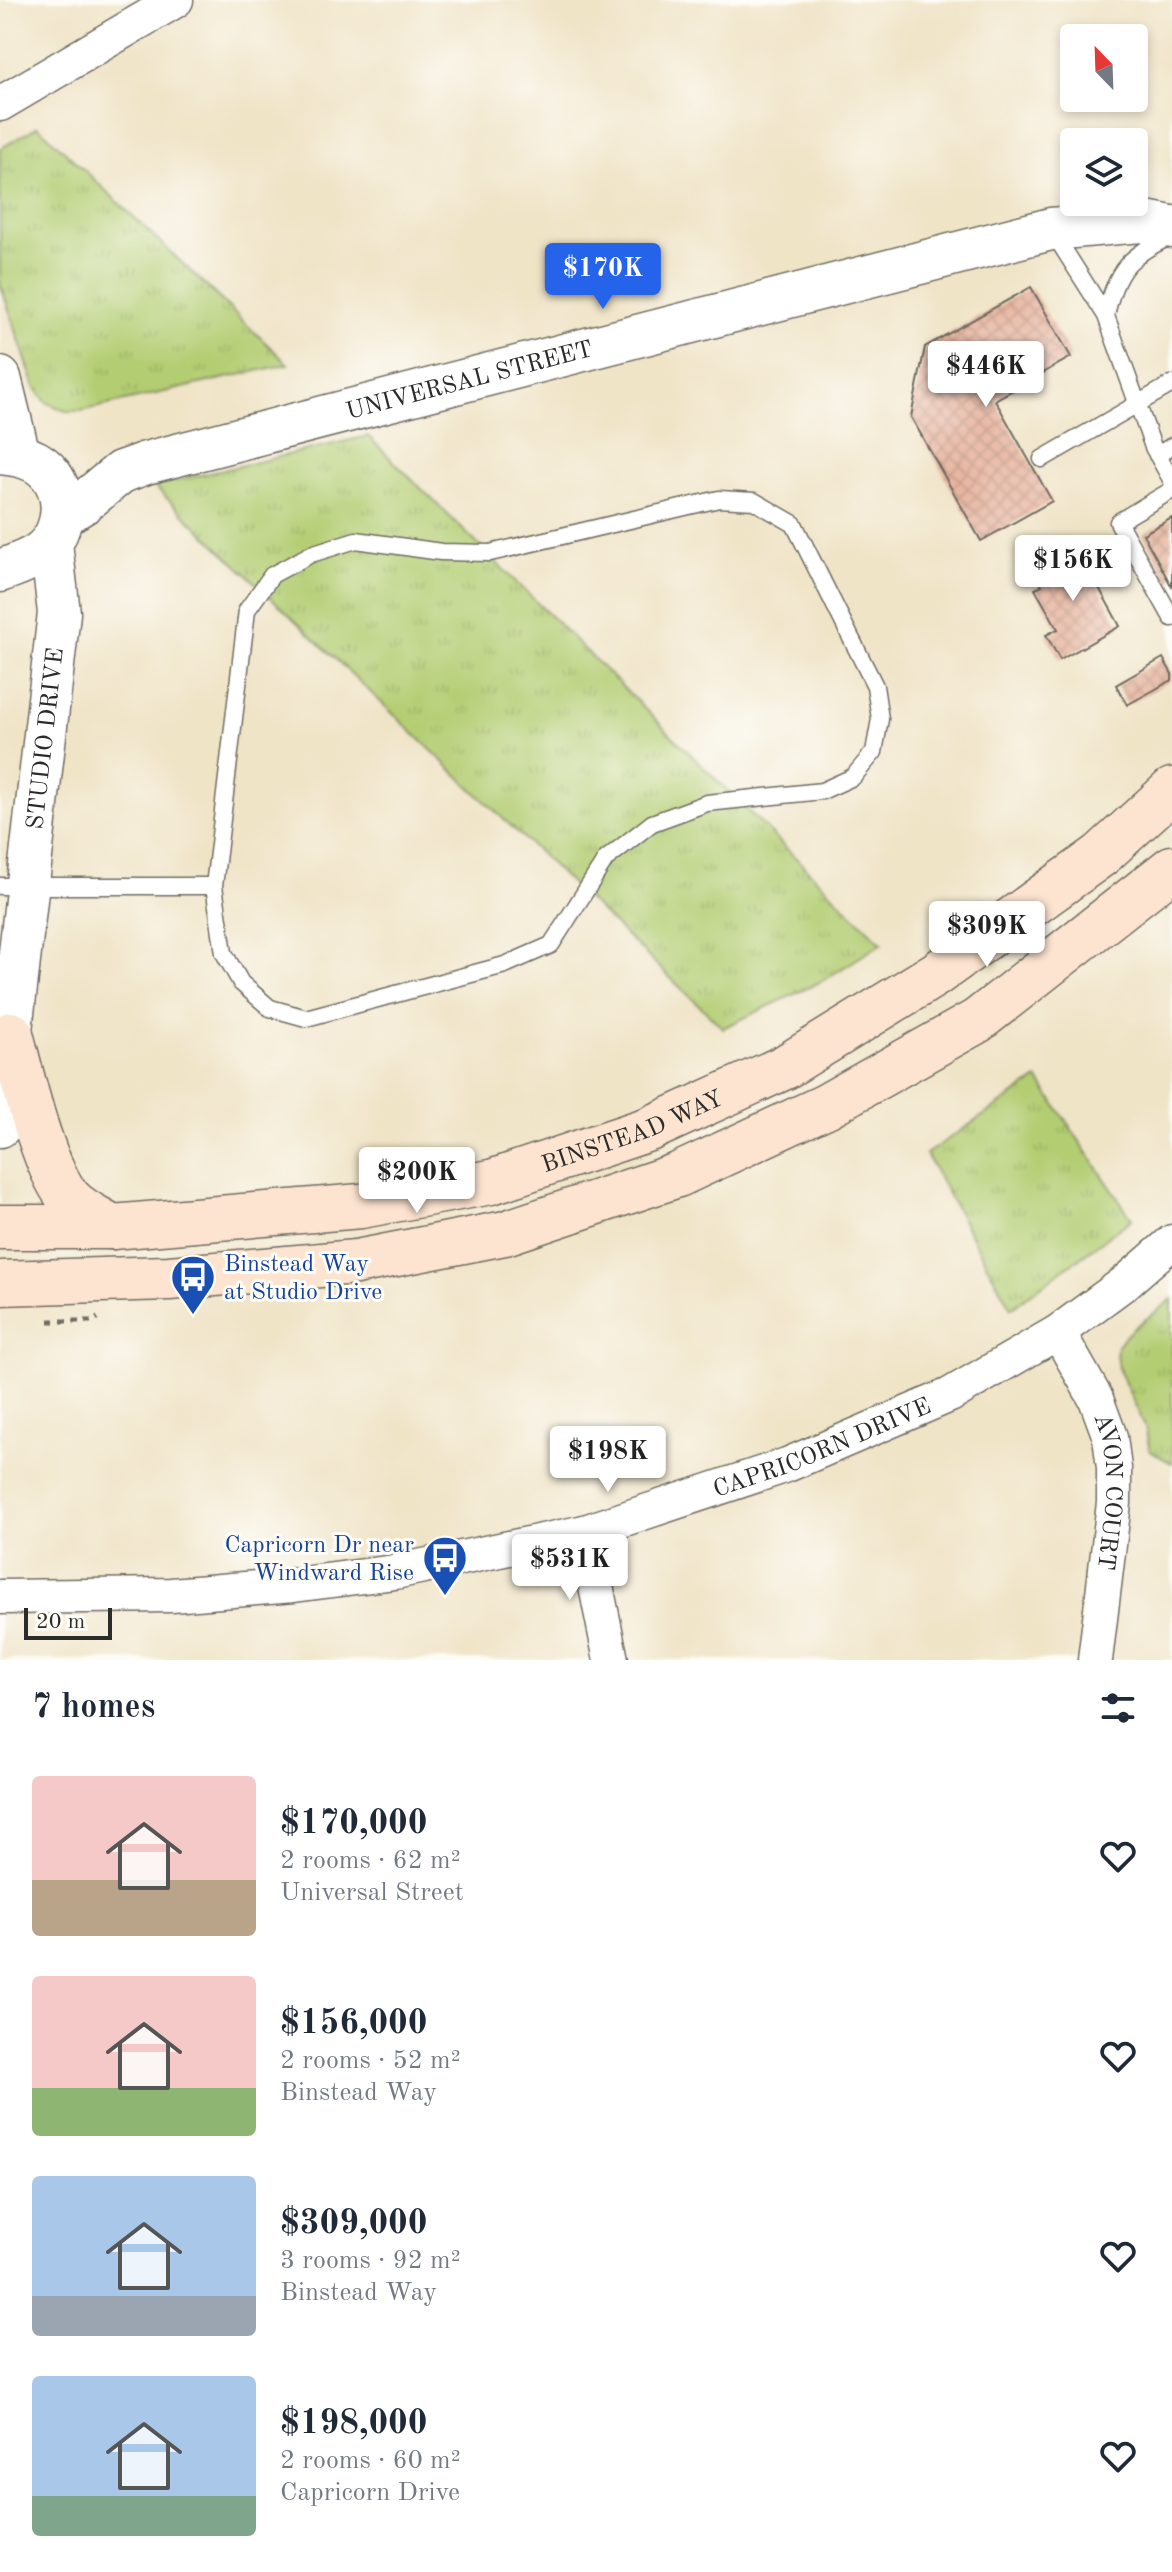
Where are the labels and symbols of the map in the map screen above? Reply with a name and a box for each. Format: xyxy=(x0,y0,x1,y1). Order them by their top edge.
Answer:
north arrow xyxy=(1060,24,1148,112)
pin: $170K xyxy=(547,243,659,311)
street label: UNIVERSAL STREET xyxy=(344,338,595,425)
pin: $446K xyxy=(930,341,1042,409)
pin: $156K xyxy=(1017,535,1129,603)
street label: STUDIO DRIVE xyxy=(24,647,69,831)
pin: $309K xyxy=(931,901,1043,969)
street label: BINSTEAD WAY xyxy=(539,1087,727,1178)
pin: $200K xyxy=(361,1147,473,1215)
bus stop icon: Binstead Way at Studio Drive xyxy=(169,1253,217,1316)
place label: Binstead Way at Studio Drive xyxy=(224,1253,382,1305)
street label: CAPRICORN DRIVE xyxy=(711,1395,935,1503)
street label: AVON COURT xyxy=(1088,1410,1124,1571)
pin: $198K xyxy=(552,1426,664,1494)
place label: Capricorn Dr near Windward Rise xyxy=(224,1534,414,1586)
bus stop icon: Capricorn Dr near Windward Rise xyxy=(421,1534,469,1597)
pin: $531K xyxy=(514,1534,626,1602)
scale bar xyxy=(24,1604,112,1640)

